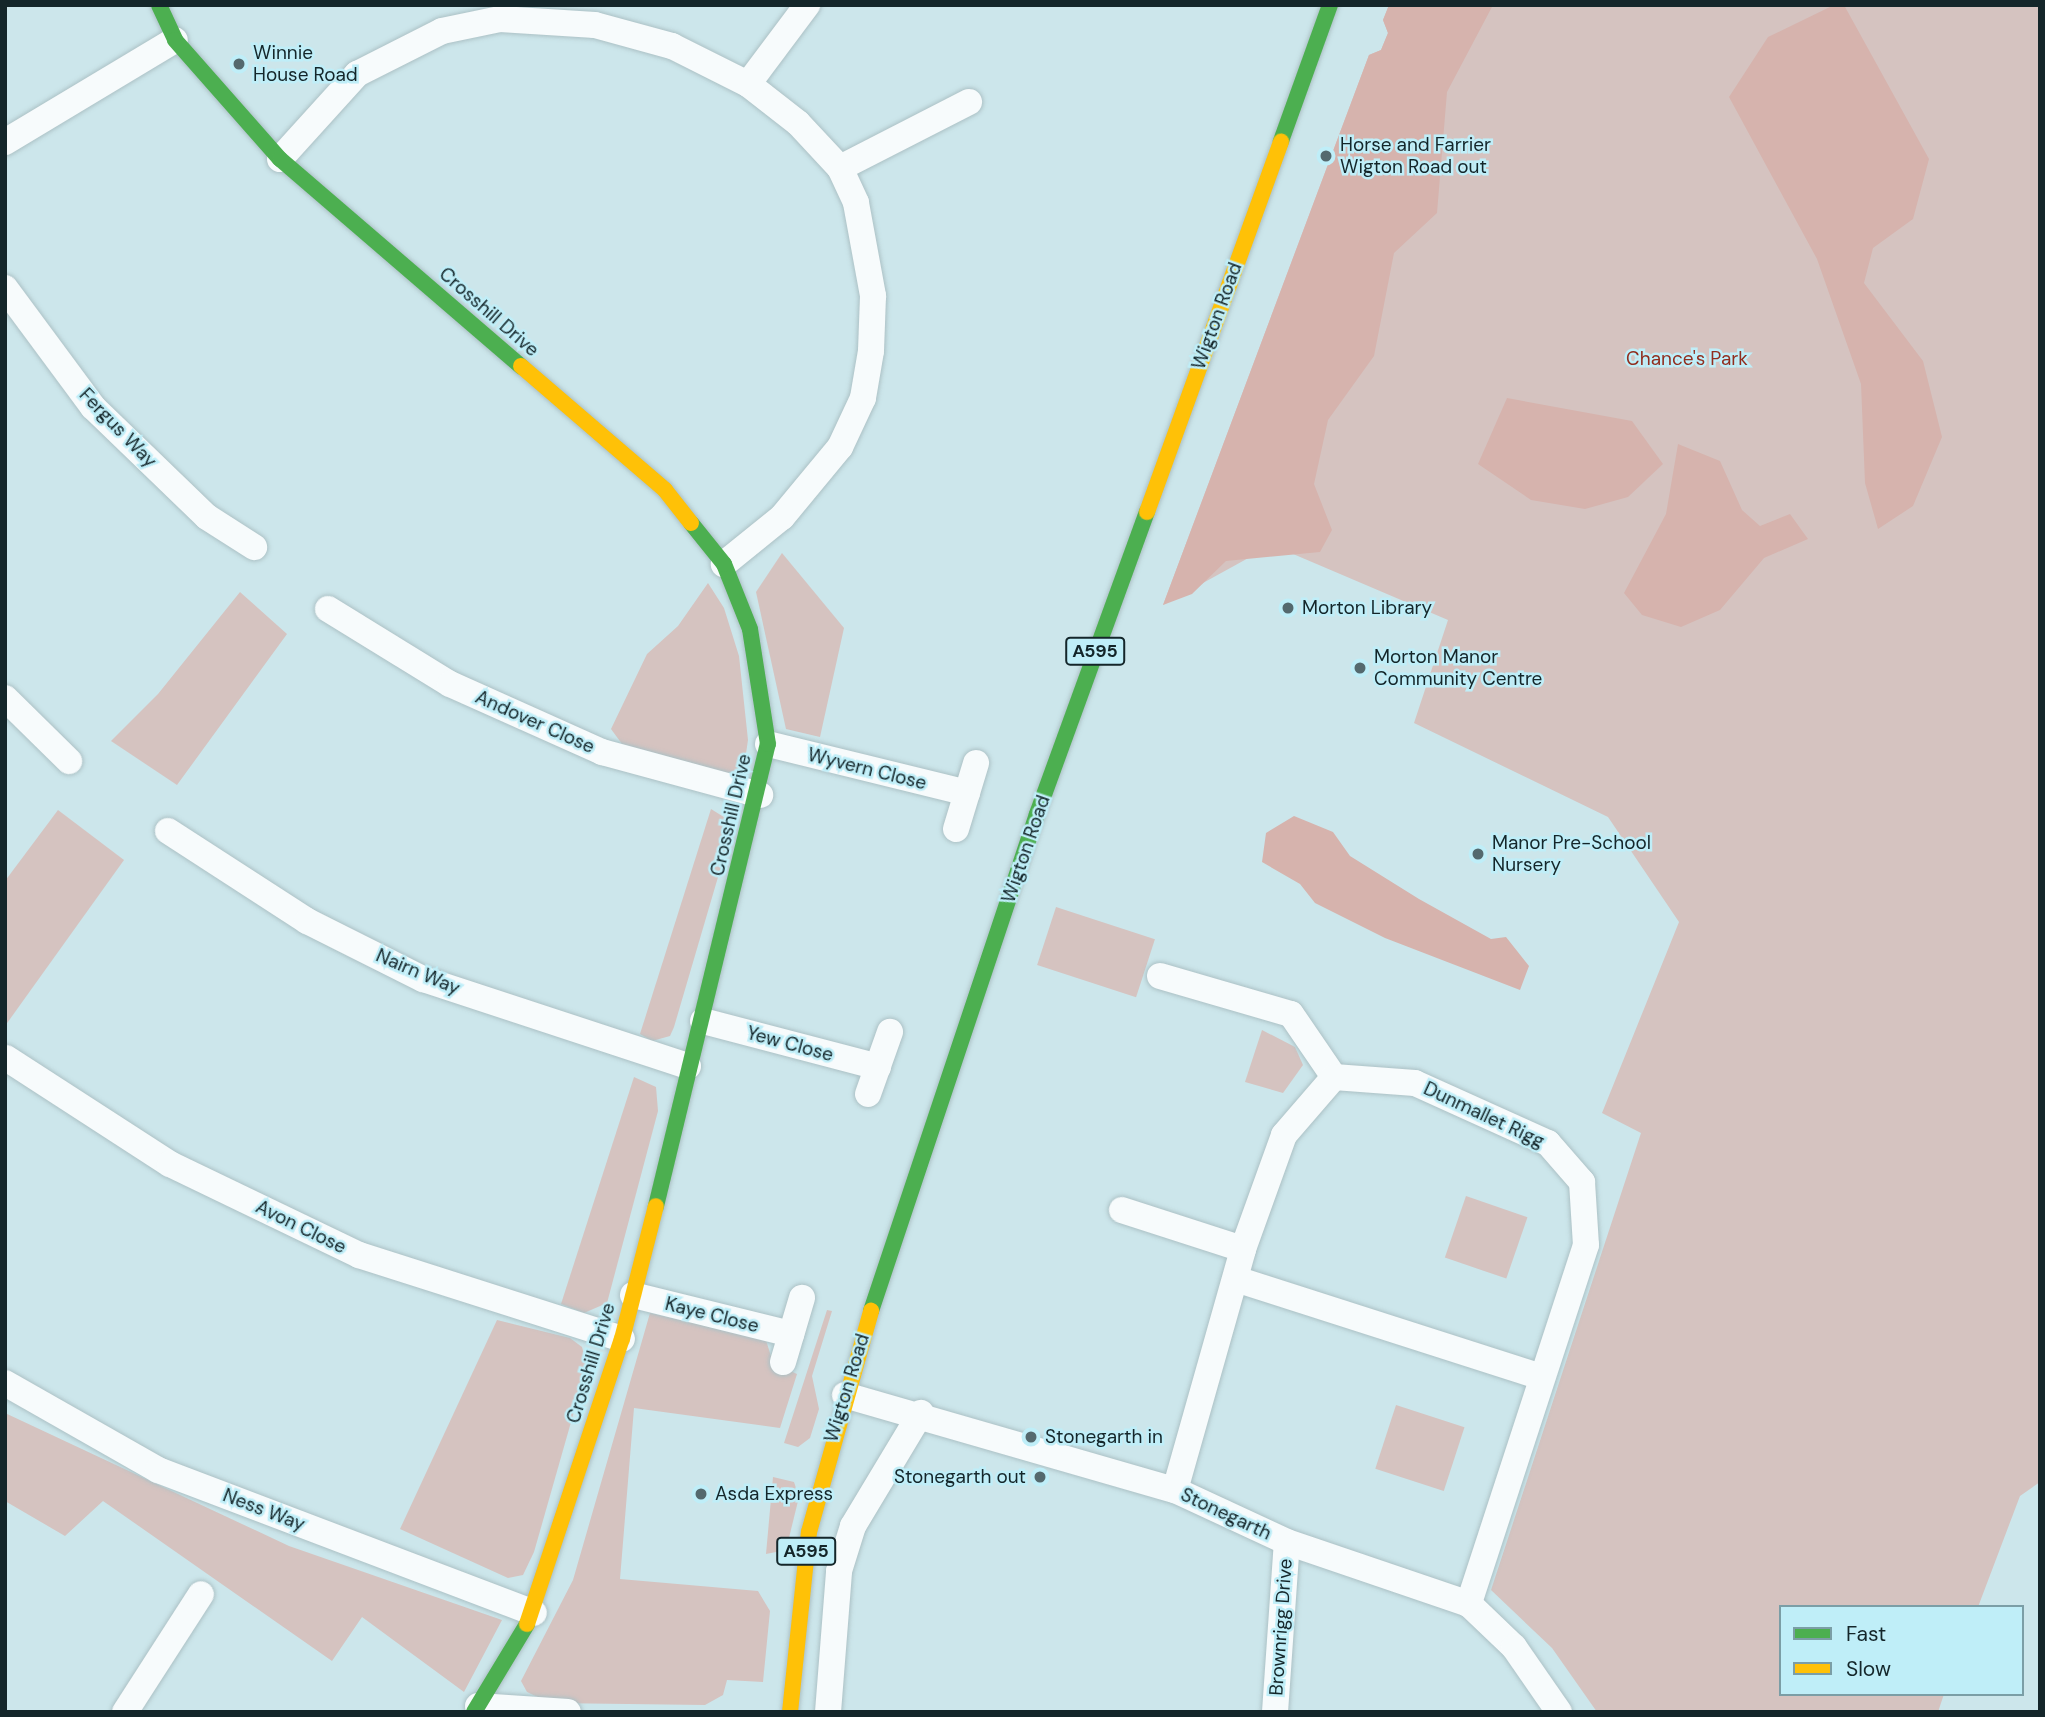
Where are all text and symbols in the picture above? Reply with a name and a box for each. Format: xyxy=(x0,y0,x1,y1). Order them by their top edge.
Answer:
place label: Winnie House Road xyxy=(253,42,358,86)
marker: Winnie House Road xyxy=(231,56,247,72)
place label: Horse and Farrier Wigton Road out xyxy=(1340,134,1491,178)
marker: Horse and Farrier Wigton Road out xyxy=(1318,148,1334,164)
street label: Wigton Road xyxy=(1187,259,1247,373)
street label: Crosshill Drive xyxy=(434,263,544,361)
park label: Chance's Park xyxy=(1626,348,1748,370)
street label: Fergus Way xyxy=(75,384,161,472)
place label: Morton Library xyxy=(1302,597,1432,619)
marker: Morton Library xyxy=(1280,600,1296,616)
road number: A595 xyxy=(1064,636,1126,666)
place label: Morton Manor Community Centre xyxy=(1374,646,1542,690)
marker: Morton Manor Community Centre xyxy=(1352,660,1368,676)
street label: Andover Close xyxy=(472,686,598,758)
street label: Wyvern Close xyxy=(805,743,929,795)
street label: Crosshill Drive xyxy=(706,752,756,878)
street label: Wigton Road xyxy=(997,792,1055,906)
place label: Manor Pre-School Nursery xyxy=(1492,832,1651,876)
marker: Manor Pre-School Nursery xyxy=(1470,846,1486,862)
street label: Nairn Way xyxy=(373,944,463,1000)
street label: Yew Close xyxy=(744,1021,836,1067)
street label: Dunmallet Rigg xyxy=(1420,1077,1548,1153)
street label: Avon Close xyxy=(252,1195,350,1259)
street label: Kaye Close xyxy=(663,1292,761,1338)
street label: Crosshill Drive xyxy=(562,1300,620,1426)
street label: Wigton Road xyxy=(820,1331,874,1445)
place label: Stonegarth in xyxy=(1045,1426,1163,1448)
marker: Stonegarth in xyxy=(1023,1429,1039,1445)
place label: Stonegarth out xyxy=(894,1466,1026,1488)
marker: Stonegarth out xyxy=(1032,1469,1048,1485)
place label: Asda Express xyxy=(715,1483,833,1505)
street label: Stonegarth xyxy=(1177,1483,1275,1545)
street label: Ness Way xyxy=(220,1484,308,1536)
marker: Asda Express xyxy=(693,1486,709,1502)
road number: A595 xyxy=(774,1536,838,1566)
street label: Brownrigg Drive xyxy=(1265,1558,1297,1696)
legend xyxy=(1779,1605,2024,1696)
text: Fast xyxy=(1846,1620,1886,1648)
text: Slow xyxy=(1846,1655,1891,1683)

